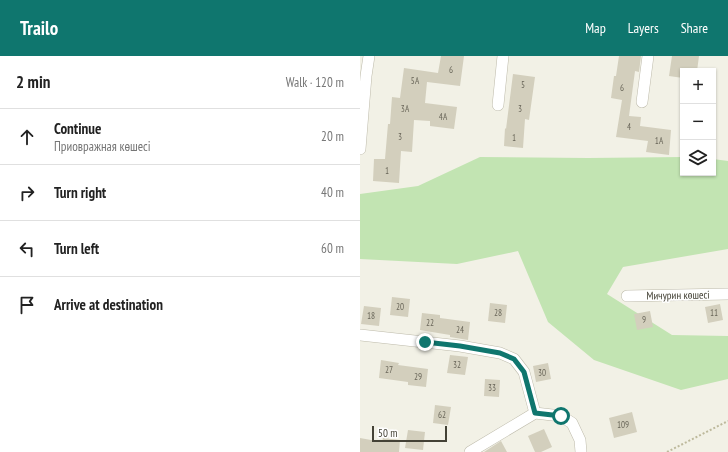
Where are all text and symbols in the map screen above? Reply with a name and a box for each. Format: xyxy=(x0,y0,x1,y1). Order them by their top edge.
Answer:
text: Trailo xyxy=(20,16,58,40)
text: Map xyxy=(585,19,606,37)
text: Layers xyxy=(628,19,659,37)
text: Share xyxy=(681,19,708,37)
house number: 6 xyxy=(449,64,453,75)
map controls xyxy=(680,68,716,176)
button: + xyxy=(680,68,716,104)
text: 2 min xyxy=(16,71,50,93)
text: Walk · 120 m xyxy=(286,74,344,91)
house number: 5А xyxy=(411,75,420,86)
house number: 5 xyxy=(521,79,525,90)
house number: 6 xyxy=(620,82,624,93)
house number: 3А xyxy=(401,103,410,114)
house number: 3 xyxy=(518,103,522,114)
button: − xyxy=(680,104,716,140)
house number: 4А xyxy=(439,111,448,122)
text: Continue xyxy=(54,119,101,138)
house number: 4 xyxy=(627,121,631,132)
icon: ahead xyxy=(16,126,38,148)
text: 20 m xyxy=(321,128,344,145)
house number: 3 xyxy=(398,131,402,142)
house number: 1 xyxy=(512,132,516,143)
house number: 1А xyxy=(655,135,664,146)
text: Приовражная көшесі xyxy=(54,138,151,155)
button: layers xyxy=(680,140,716,176)
house number: 1 xyxy=(385,165,389,176)
icon: right xyxy=(16,182,38,204)
text: Turn right xyxy=(54,183,106,202)
text: 40 m xyxy=(321,184,344,201)
icon: left xyxy=(16,238,38,260)
text: Turn left xyxy=(54,239,99,258)
text: 60 m xyxy=(321,240,344,257)
street label: Мичурин көшесі xyxy=(646,287,710,303)
icon: arrive xyxy=(16,294,38,316)
text: Arrive at destination xyxy=(54,295,163,314)
house number: 20 xyxy=(396,301,404,312)
house number: 28 xyxy=(494,307,502,318)
house number: 11 xyxy=(710,307,718,318)
house number: 18 xyxy=(367,310,375,321)
house number: 9 xyxy=(642,314,646,325)
house number: 22 xyxy=(426,317,434,328)
house number: 24 xyxy=(456,324,464,335)
route end xyxy=(416,333,434,351)
house number: 32 xyxy=(453,359,461,370)
house number: 27 xyxy=(385,364,393,375)
house number: 30 xyxy=(538,367,546,378)
house number: 29 xyxy=(414,371,422,382)
house number: 33 xyxy=(488,382,496,393)
route start xyxy=(552,407,570,425)
house number: 62 xyxy=(438,409,446,420)
house number: 109 xyxy=(617,419,629,430)
scale bar xyxy=(372,424,447,443)
text: 50 m xyxy=(378,426,397,440)

